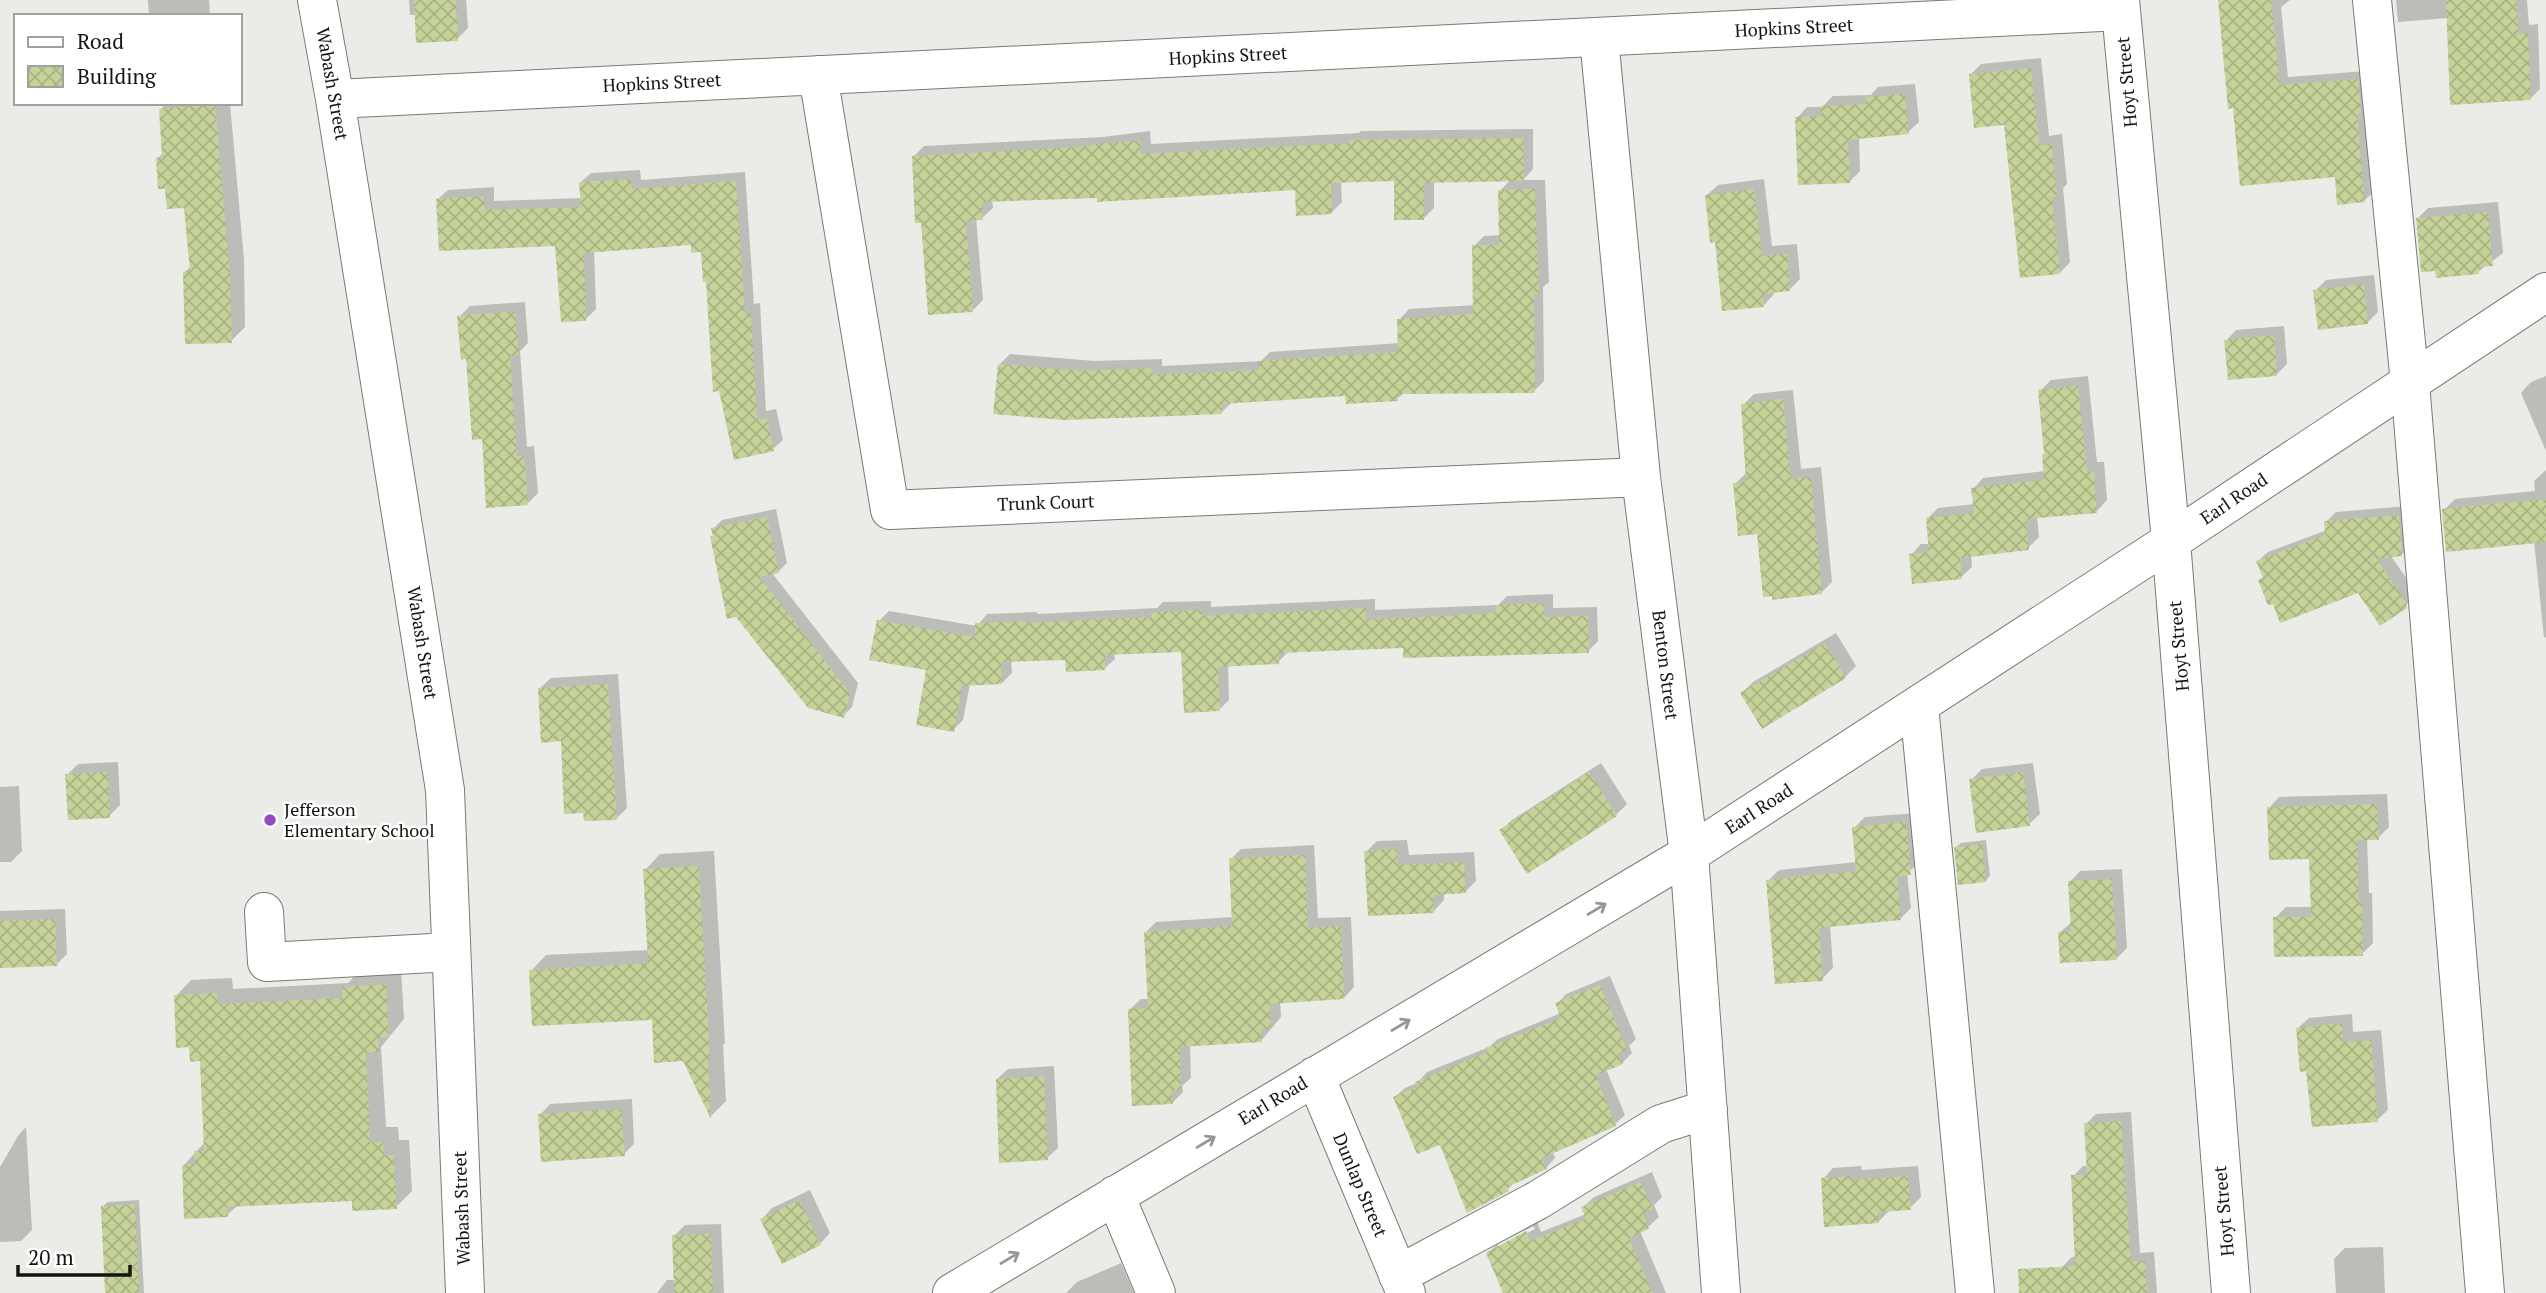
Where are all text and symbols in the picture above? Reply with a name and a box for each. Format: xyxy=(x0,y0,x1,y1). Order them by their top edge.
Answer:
street label: Hopkins Street xyxy=(1734,12,1854,42)
legend xyxy=(14,14,242,105)
street label: Wabash Street xyxy=(311,25,355,143)
text: Road xyxy=(77,27,124,55)
street label: Hoyt Street xyxy=(2110,35,2142,128)
street label: Hopkins Street xyxy=(1168,40,1288,70)
text: Building xyxy=(77,62,157,90)
street label: Hopkins Street xyxy=(602,67,722,97)
street label: Earl Road xyxy=(2195,467,2272,529)
street label: Trunk Court xyxy=(997,488,1095,516)
street label: Wabash Street xyxy=(402,584,444,702)
street label: Hoyt Street xyxy=(2162,599,2194,692)
street label: Benton Street xyxy=(1647,609,1685,722)
street label: Earl Road xyxy=(1720,777,1797,839)
place label: Jefferson Elementary School xyxy=(284,797,435,842)
marker: Jefferson Elementary School xyxy=(262,812,278,828)
one-way arrow xyxy=(1586,902,1606,916)
one-way arrow xyxy=(1391,1018,1411,1032)
street label: Earl Road xyxy=(1234,1070,1311,1130)
street label: Dunlap Street xyxy=(1328,1129,1394,1241)
one-way arrow xyxy=(1195,1134,1215,1148)
street label: Wabash Street xyxy=(447,1150,475,1266)
street label: Hoyt Street xyxy=(2207,1164,2239,1257)
scale bar xyxy=(18,1234,130,1278)
text: 20 m xyxy=(28,1243,74,1271)
one-way arrow xyxy=(1000,1251,1020,1265)

